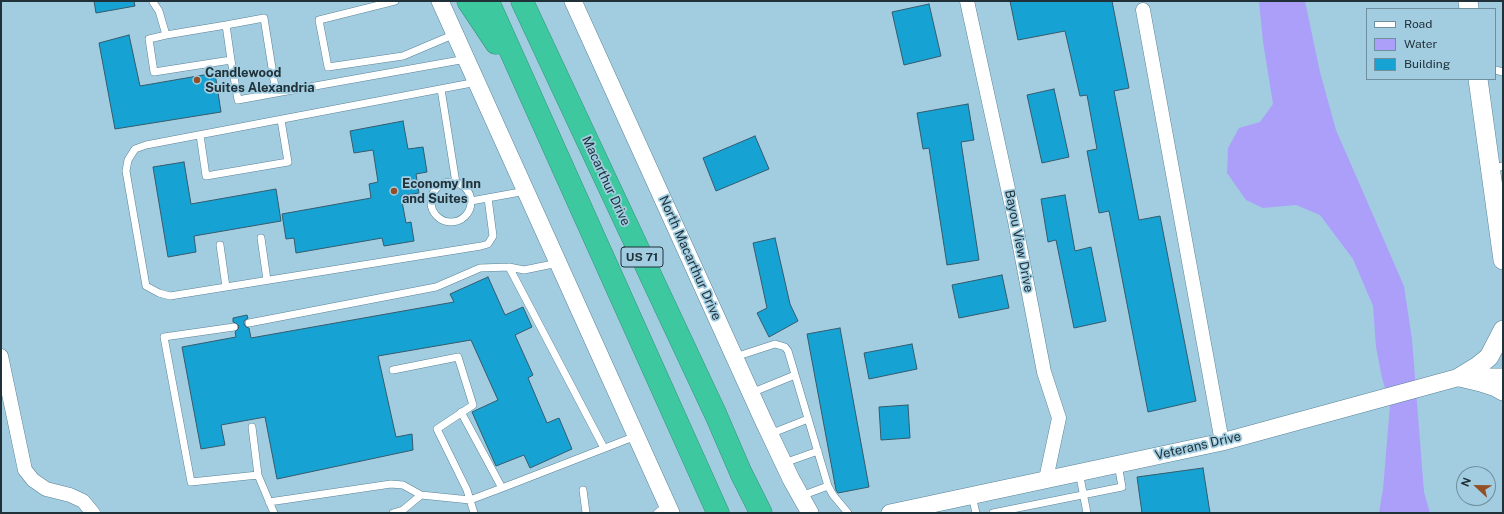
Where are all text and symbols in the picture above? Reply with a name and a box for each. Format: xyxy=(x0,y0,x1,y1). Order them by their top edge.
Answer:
legend xyxy=(1366,8,1496,80)
text: Road xyxy=(1404,17,1432,31)
text: Water xyxy=(1404,37,1437,51)
text: Building xyxy=(1404,57,1450,71)
place label: Candlewood Suites Alexandria xyxy=(205,65,315,96)
marker: Candlewood Suites Alexandria xyxy=(192,75,202,85)
street label: Macarthur Drive xyxy=(578,134,634,228)
place label: Economy Inn and Suites xyxy=(402,176,481,207)
marker: Economy Inn and Suites xyxy=(389,186,399,196)
street label: Bayou View Drive xyxy=(1001,188,1037,294)
street label: North Macarthur Drive xyxy=(655,193,725,323)
road number: US 71 xyxy=(621,247,663,267)
street label: Veterans Drive xyxy=(1153,429,1243,463)
north arrow xyxy=(1456,466,1496,506)
text: N xyxy=(1459,476,1473,488)

